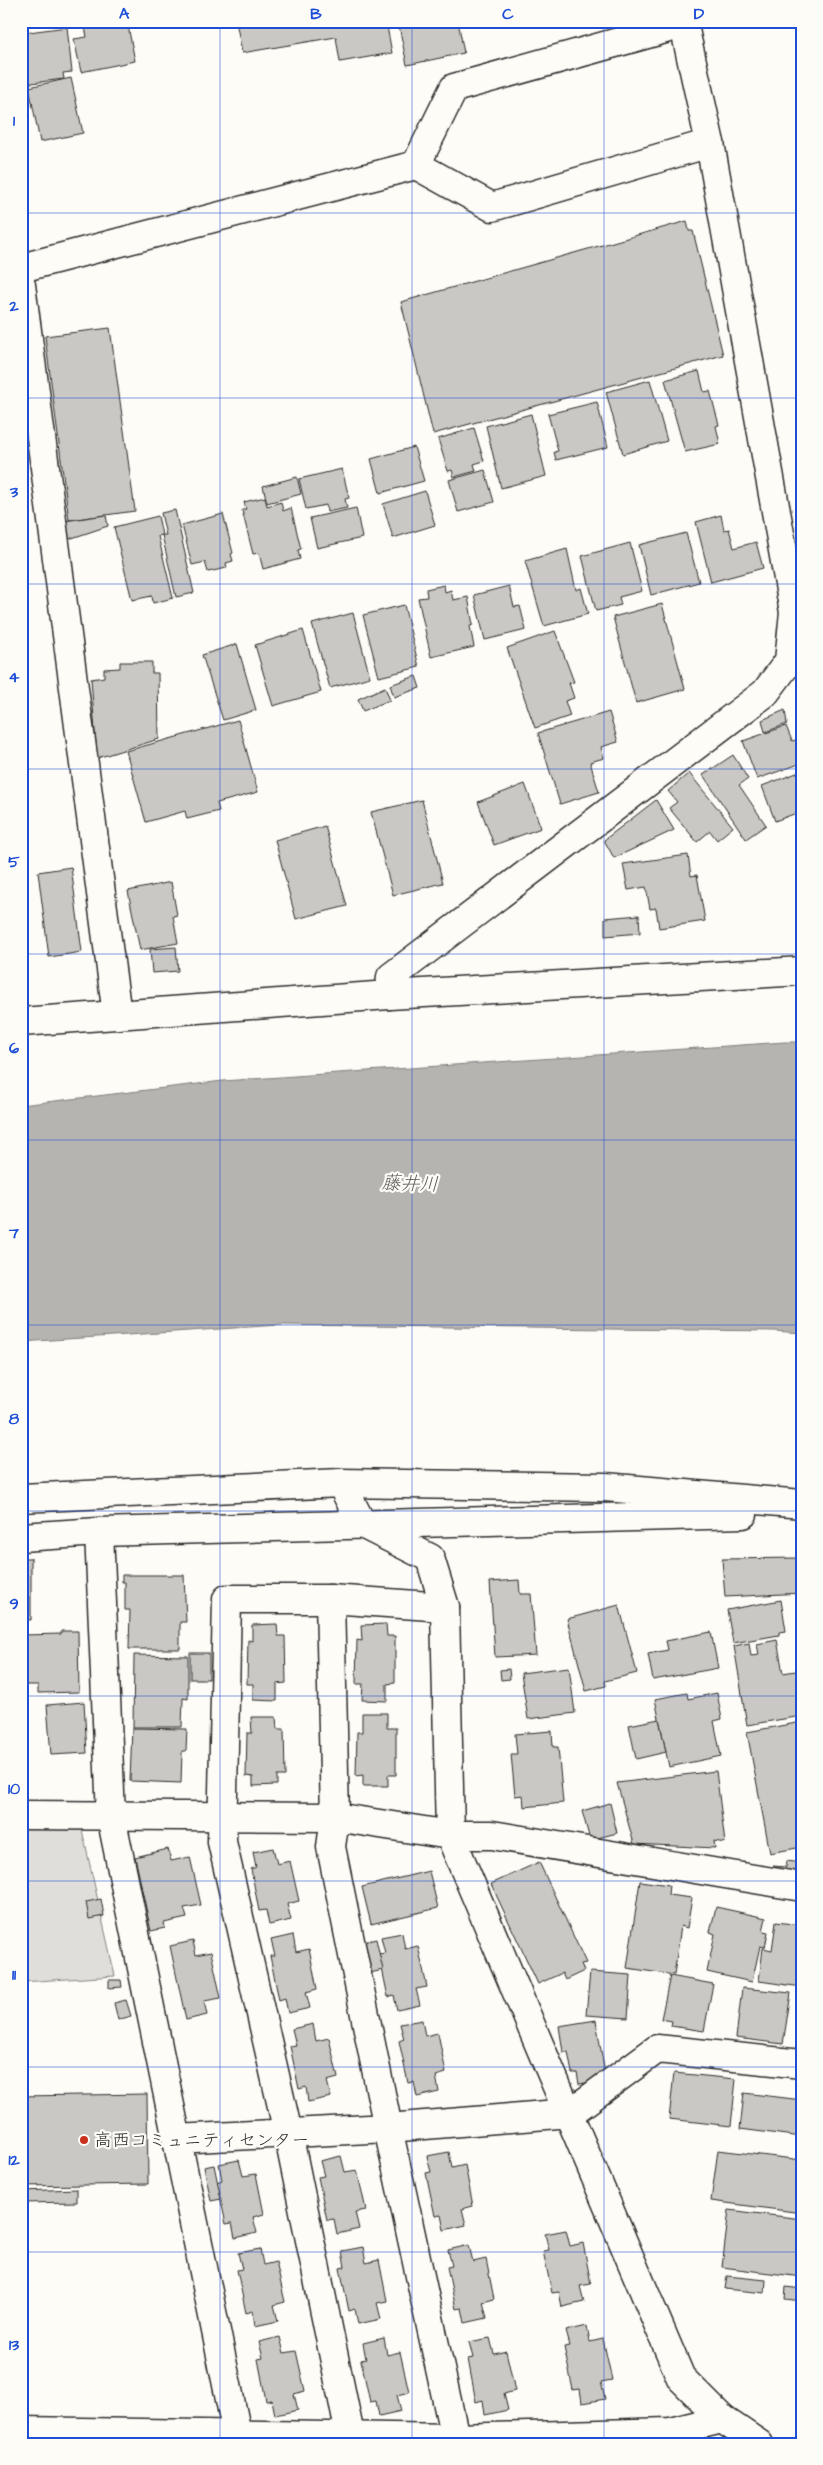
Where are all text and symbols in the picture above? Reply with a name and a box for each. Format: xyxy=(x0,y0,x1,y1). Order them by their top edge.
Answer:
text: A xyxy=(119,3,130,25)
text: B xyxy=(310,3,322,25)
text: C xyxy=(502,3,514,25)
text: D xyxy=(694,3,705,25)
text: 1 xyxy=(13,110,16,132)
text: 2 xyxy=(8,295,19,317)
text: 3 xyxy=(9,481,19,503)
text: 4 xyxy=(9,666,20,688)
text: 5 xyxy=(8,851,20,873)
text: 6 xyxy=(9,1037,19,1059)
water label: 藤井川 xyxy=(381,1170,439,1198)
text: 7 xyxy=(8,1222,19,1244)
text: 8 xyxy=(9,1408,20,1430)
text: 9 xyxy=(9,1593,19,1615)
text: 10 xyxy=(8,1778,20,1800)
text: 11 xyxy=(12,1964,17,1986)
place label: 高西コミュニティセンター xyxy=(94,2128,309,2153)
marker: 高西コミュニティセンター xyxy=(78,2134,90,2146)
text: 12 xyxy=(8,2149,20,2171)
text: 13 xyxy=(9,2334,20,2356)

